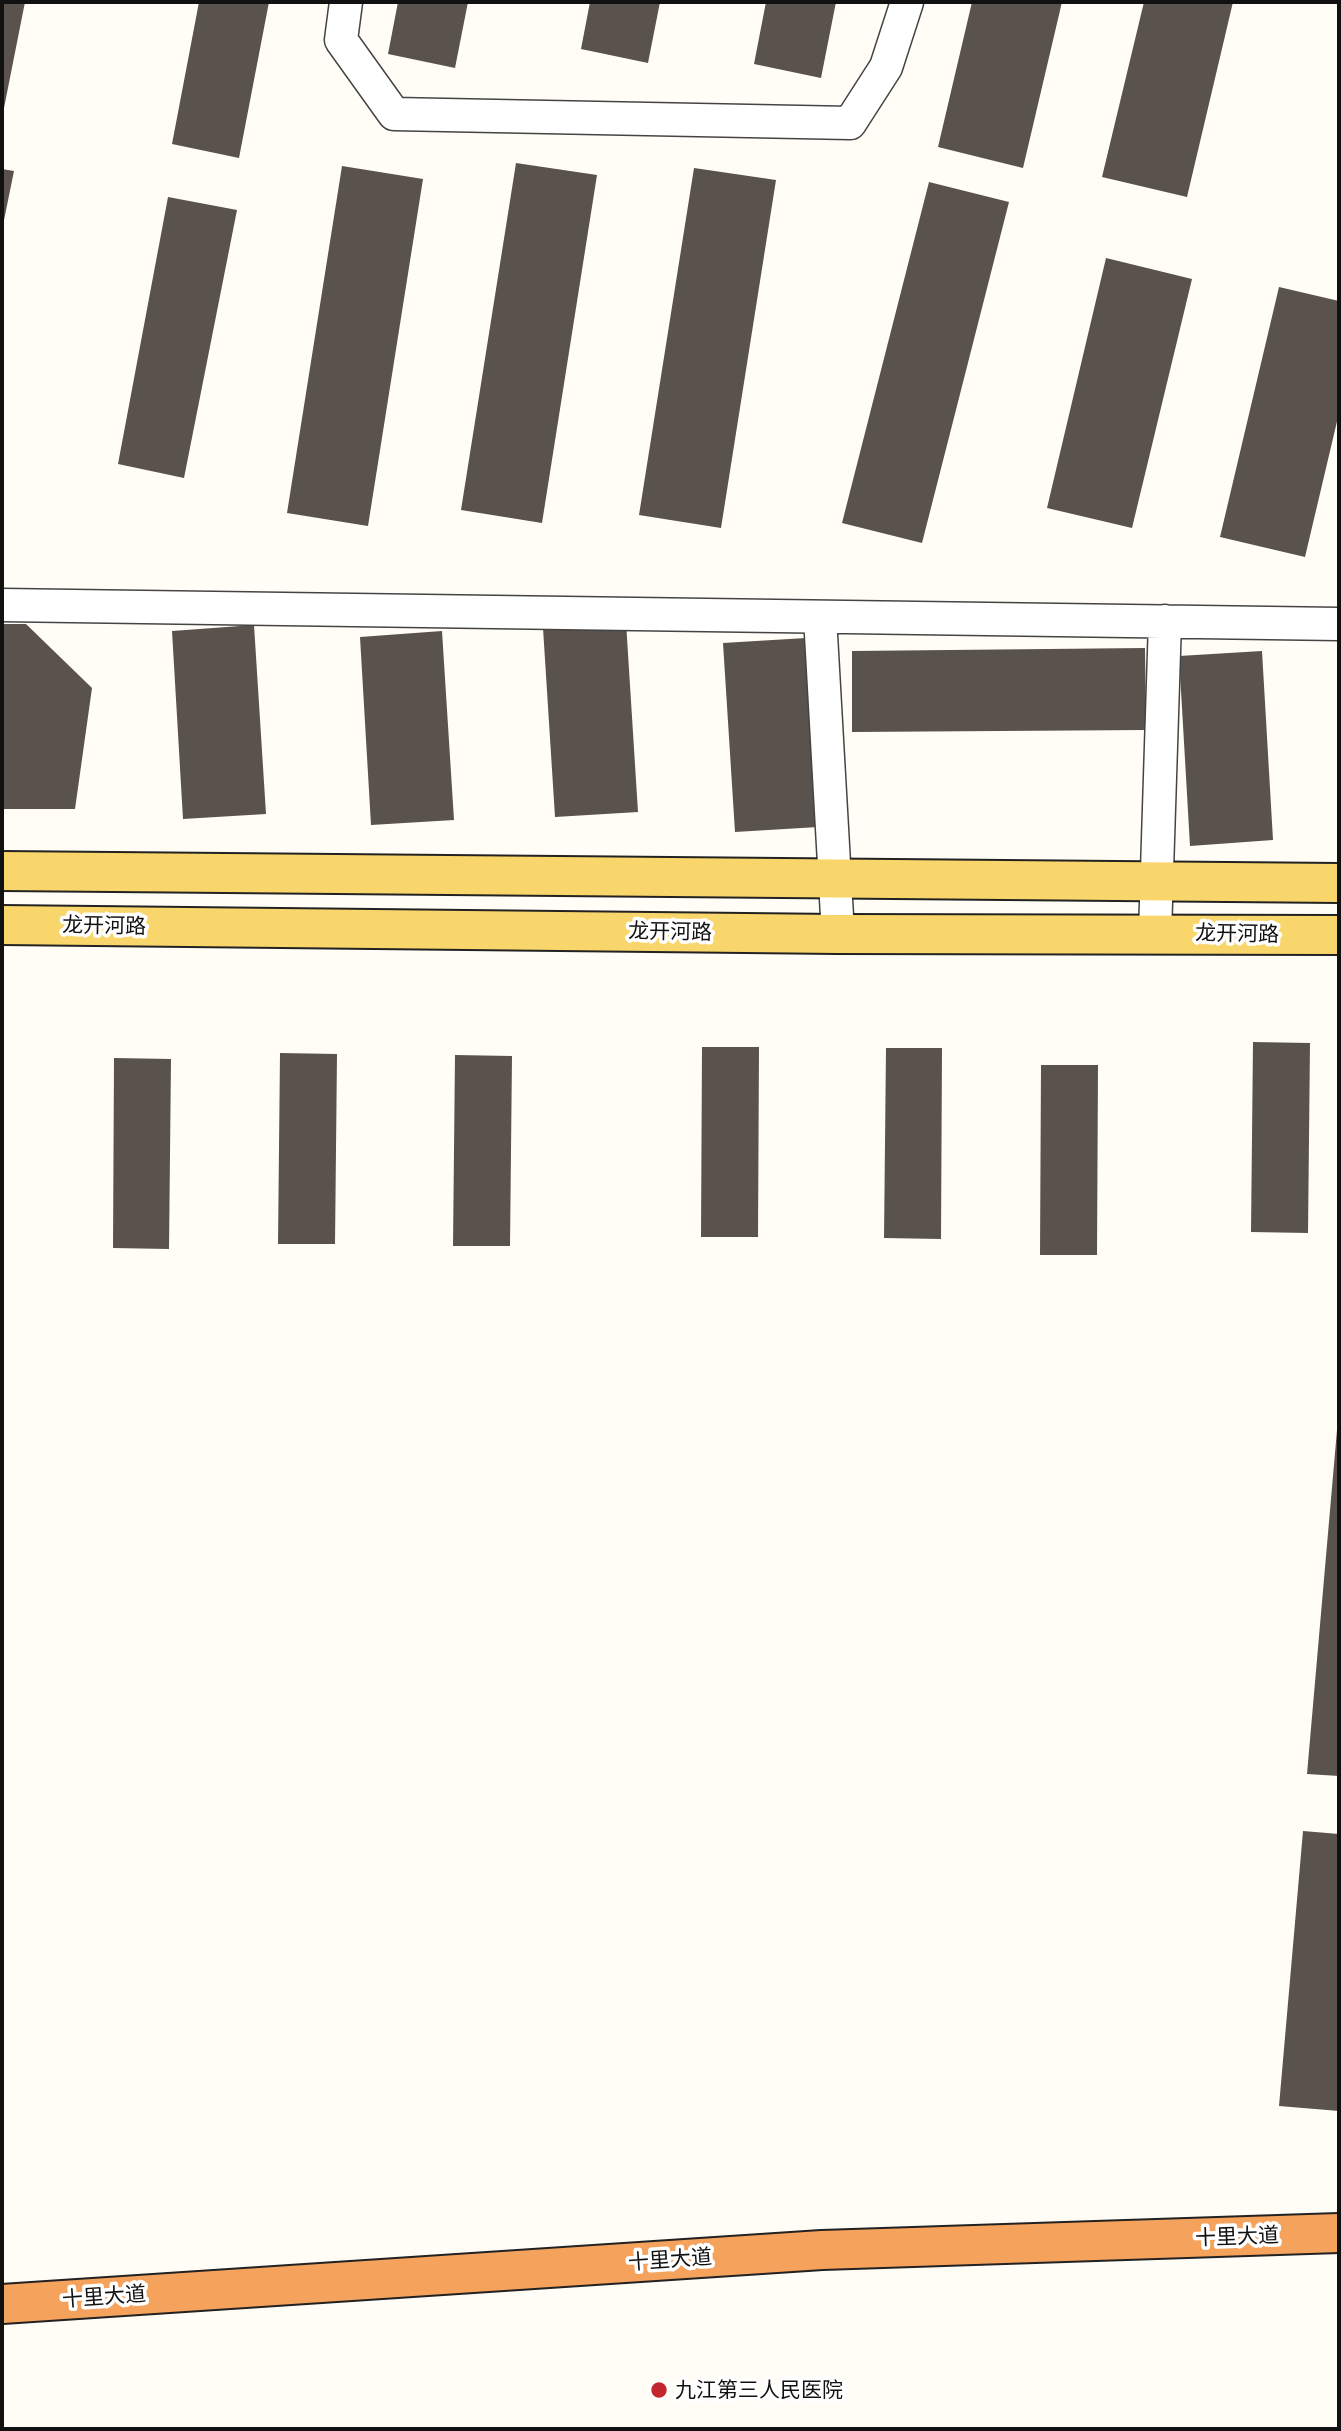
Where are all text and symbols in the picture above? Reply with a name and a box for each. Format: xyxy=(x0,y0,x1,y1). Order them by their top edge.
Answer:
street label: 龙开河路 xyxy=(62,913,146,939)
street label: 龙开河路 xyxy=(628,919,712,945)
street label: 龙开河路 xyxy=(1195,921,1279,947)
street label: 十里大道 xyxy=(1195,2223,1279,2251)
street label: 十里大道 xyxy=(627,2245,713,2275)
street label: 十里大道 xyxy=(61,2282,147,2312)
place label: 九江第三人民医院 xyxy=(675,2377,843,2403)
marker: 九江第三人民医院 xyxy=(649,2380,669,2400)

